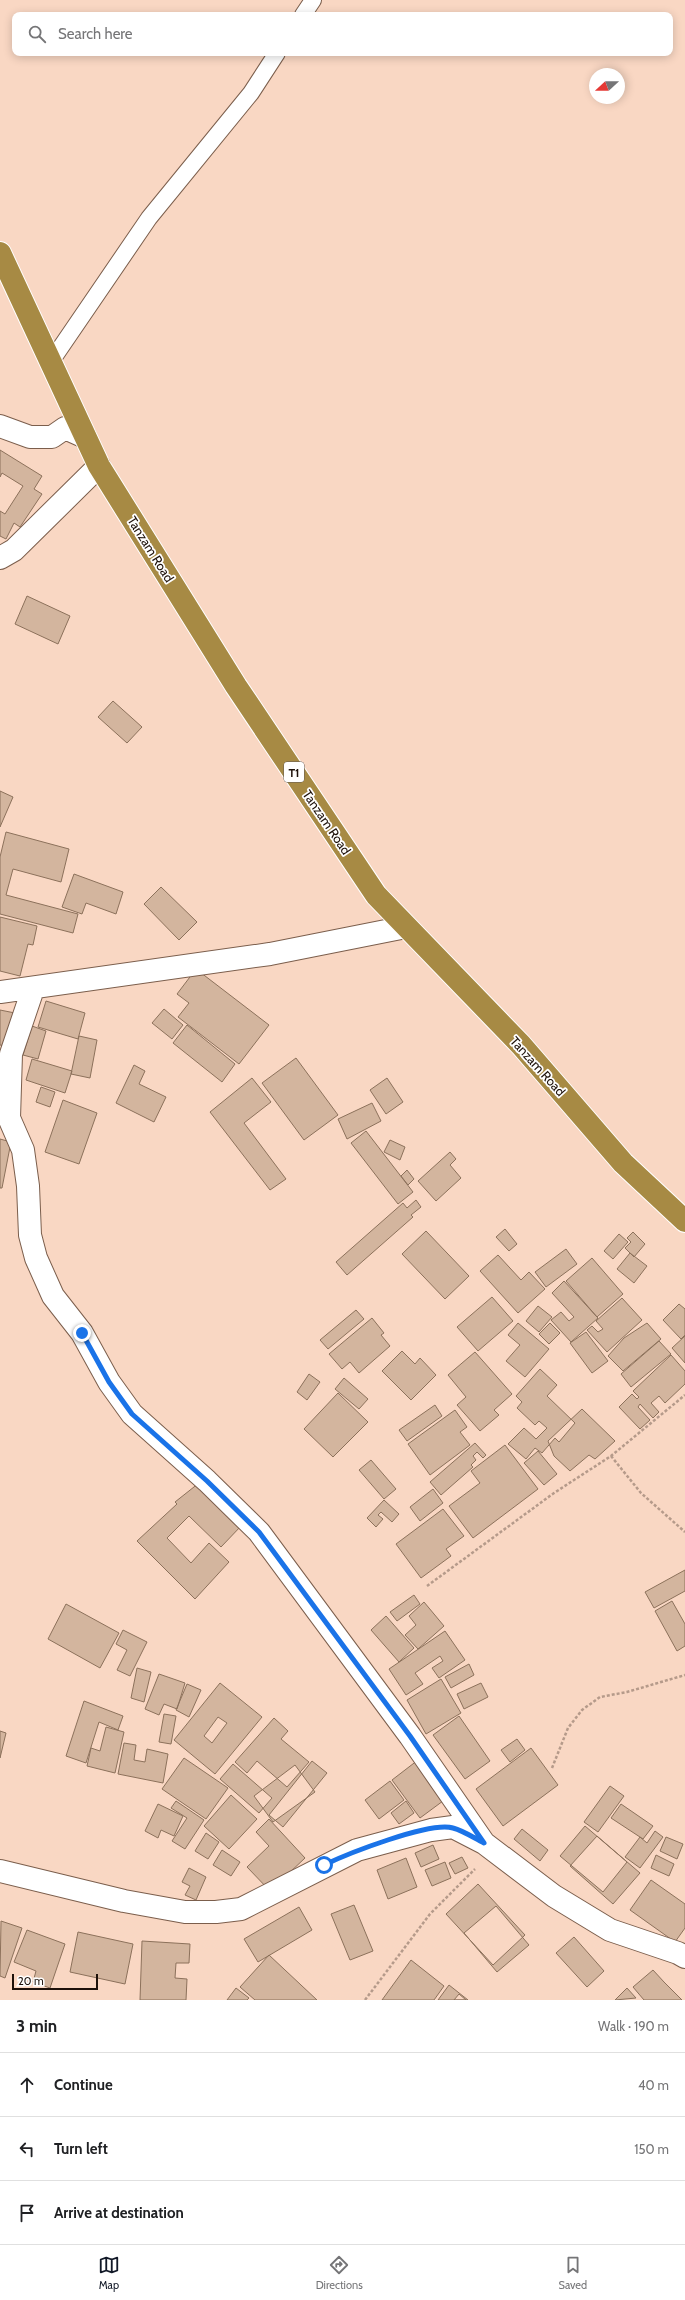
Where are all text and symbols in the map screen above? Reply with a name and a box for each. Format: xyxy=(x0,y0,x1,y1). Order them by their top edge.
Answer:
search box xyxy=(12,12,673,56)
icon: search xyxy=(26,23,48,45)
text: Search here xyxy=(58,25,133,43)
north arrow xyxy=(589,68,625,104)
street label: Tanzam Road xyxy=(124,513,178,585)
road number: T1 xyxy=(284,762,304,782)
street label: Tanzam Road xyxy=(300,787,354,857)
street label: Tanzam Road xyxy=(507,1033,569,1099)
route end xyxy=(73,1324,91,1342)
route start xyxy=(315,1856,333,1874)
scale bar xyxy=(12,1972,98,1991)
text: 20 m xyxy=(18,1974,44,1988)
text: 3 min xyxy=(16,2016,57,2036)
text: Walk · 190 m xyxy=(598,2018,669,2034)
icon: ahead xyxy=(16,2074,38,2096)
text: Continue xyxy=(54,2076,113,2094)
text: 40 m xyxy=(638,2077,669,2093)
icon: left xyxy=(16,2138,38,2160)
text: Turn left xyxy=(54,2140,108,2158)
text: 150 m xyxy=(634,2141,669,2157)
icon: arrive xyxy=(16,2202,38,2224)
text: Arrive at destination xyxy=(54,2204,184,2222)
tab: Map xyxy=(98,2254,120,2292)
tab: Directions xyxy=(316,2254,363,2292)
tab: Saved xyxy=(559,2254,587,2292)

